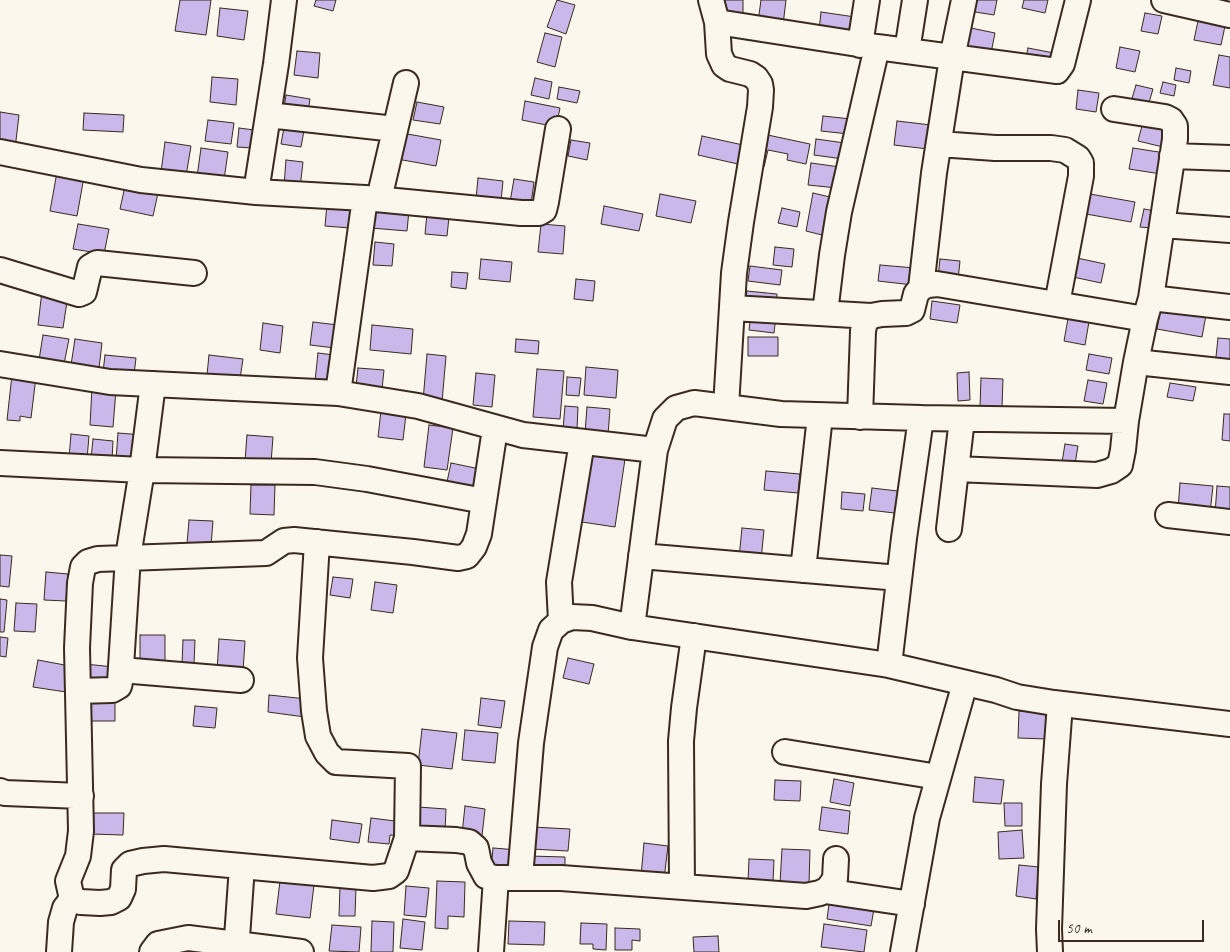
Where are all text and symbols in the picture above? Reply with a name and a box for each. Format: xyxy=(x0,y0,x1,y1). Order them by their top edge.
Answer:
scale bar xyxy=(1060,910,1206,942)
text: 50 m xyxy=(1066,919,1092,938)

